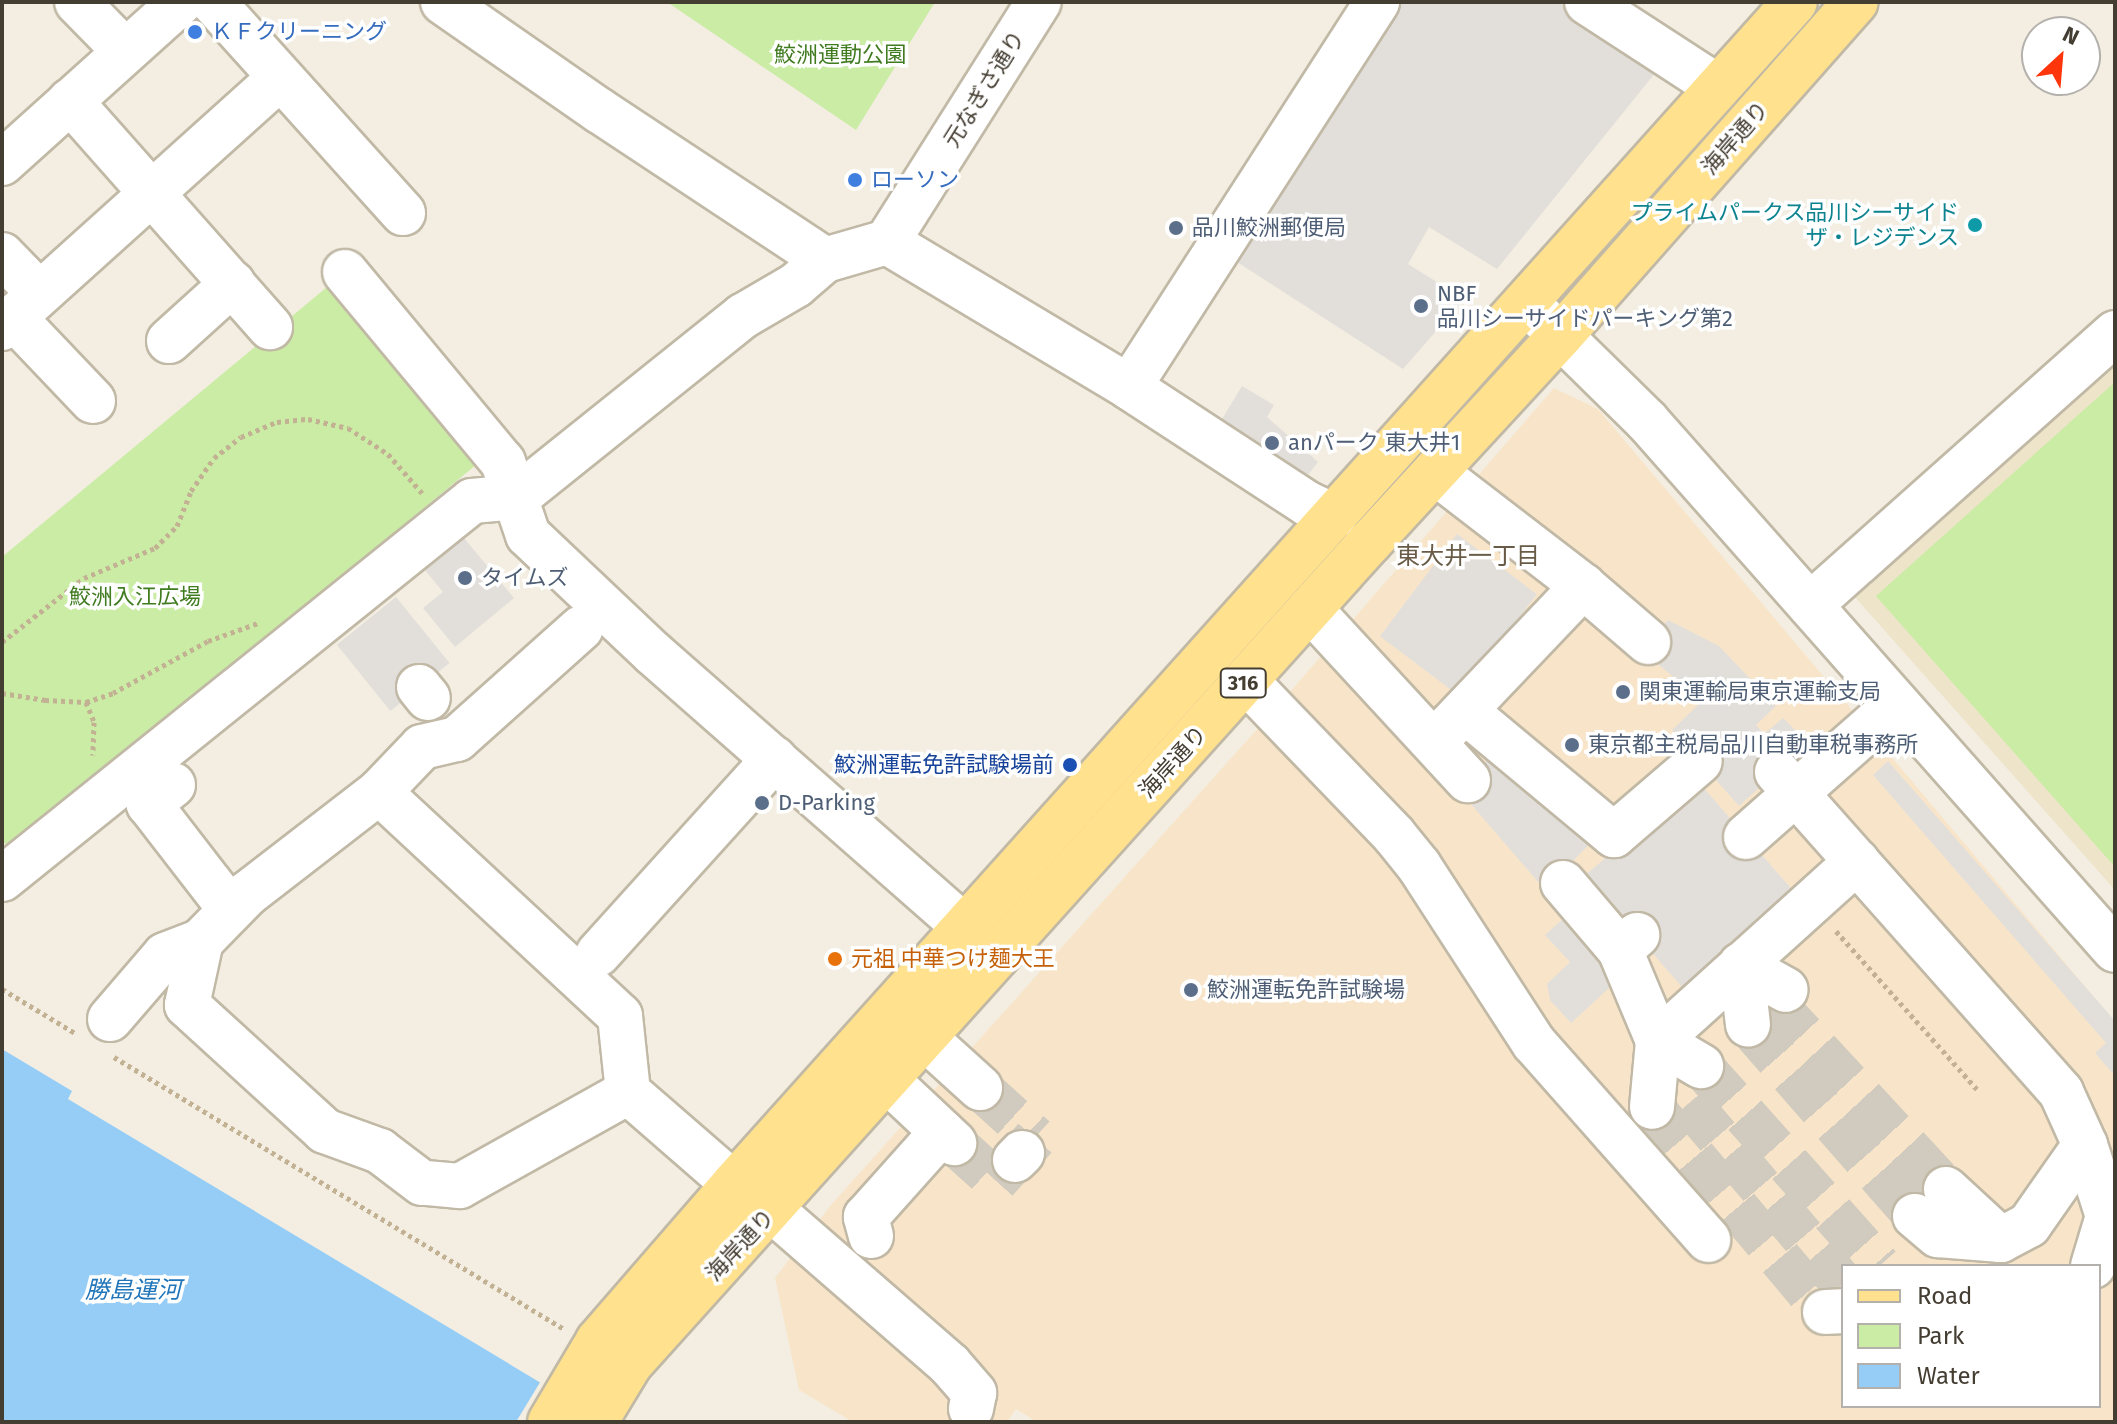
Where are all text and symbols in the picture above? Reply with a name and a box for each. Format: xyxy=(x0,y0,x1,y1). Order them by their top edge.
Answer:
north arrow xyxy=(2021,16,2101,96)
place label: ＫＦクリーニング xyxy=(211,19,387,45)
text: N xyxy=(2058,20,2083,51)
marker: ＫＦクリーニング xyxy=(186,23,204,41)
street label: 元なぎさ通り xyxy=(938,26,1030,152)
park label: 鮫洲運動公園 xyxy=(774,42,906,68)
street label: 海岸通り xyxy=(1696,96,1774,180)
place label: ローソン xyxy=(871,167,959,193)
marker: ローソン xyxy=(846,171,864,189)
place label: プライムパークス品川シーサイド ザ・レジデンス xyxy=(1629,199,1959,250)
place label: 品川鮫洲郵便局 xyxy=(1192,215,1346,241)
marker: プライムパークス品川シーサイド ザ・レジデンス xyxy=(1966,216,1984,234)
marker: 品川鮫洲郵便局 xyxy=(1167,219,1185,237)
place label: NBF 品川シーサイドパーキング第2 xyxy=(1437,280,1734,332)
marker: NBF 品川シーサイドパーキング第2 xyxy=(1412,297,1430,315)
place label: anパーク 東大井1 xyxy=(1288,430,1460,456)
marker: anパーク 東大井1 xyxy=(1263,434,1281,452)
district label: 東大井一丁目 xyxy=(1396,543,1540,571)
place label: タイムズ xyxy=(481,565,569,591)
marker: タイムズ xyxy=(456,569,474,587)
park label: 鮫洲入江広場 xyxy=(69,584,201,610)
road number: 316 xyxy=(1219,667,1267,699)
place label: 関東運輸局東京運輸支局 xyxy=(1639,679,1881,705)
marker: 関東運輸局東京運輸支局 xyxy=(1614,683,1632,701)
street label: 海岸通り xyxy=(1134,720,1212,804)
place label: 東京都主税局品川自動車税事務所 xyxy=(1588,732,1918,758)
marker: 東京都主税局品川自動車税事務所 xyxy=(1563,736,1581,754)
place label: 鮫洲運転免許試験場前 xyxy=(834,752,1054,778)
marker: 鮫洲運転免許試験場前 xyxy=(1061,756,1079,774)
place label: D-Parking xyxy=(778,790,875,816)
marker: D-Parking xyxy=(753,794,771,812)
place label: 元祖 中華つけ麺大王 xyxy=(851,946,1055,972)
marker: 元祖 中華つけ麺大王 xyxy=(826,950,844,968)
place label: 鮫洲運転免許試験場 xyxy=(1207,977,1405,1003)
marker: 鮫洲運転免許試験場 xyxy=(1182,981,1200,999)
street label: 海岸通り xyxy=(700,1204,780,1286)
legend xyxy=(1841,1264,2101,1408)
water label: 勝島運河 xyxy=(85,1277,181,1305)
text: Road xyxy=(1917,1282,1972,1310)
text: Park xyxy=(1917,1322,1964,1350)
text: Water xyxy=(1917,1362,1980,1390)

